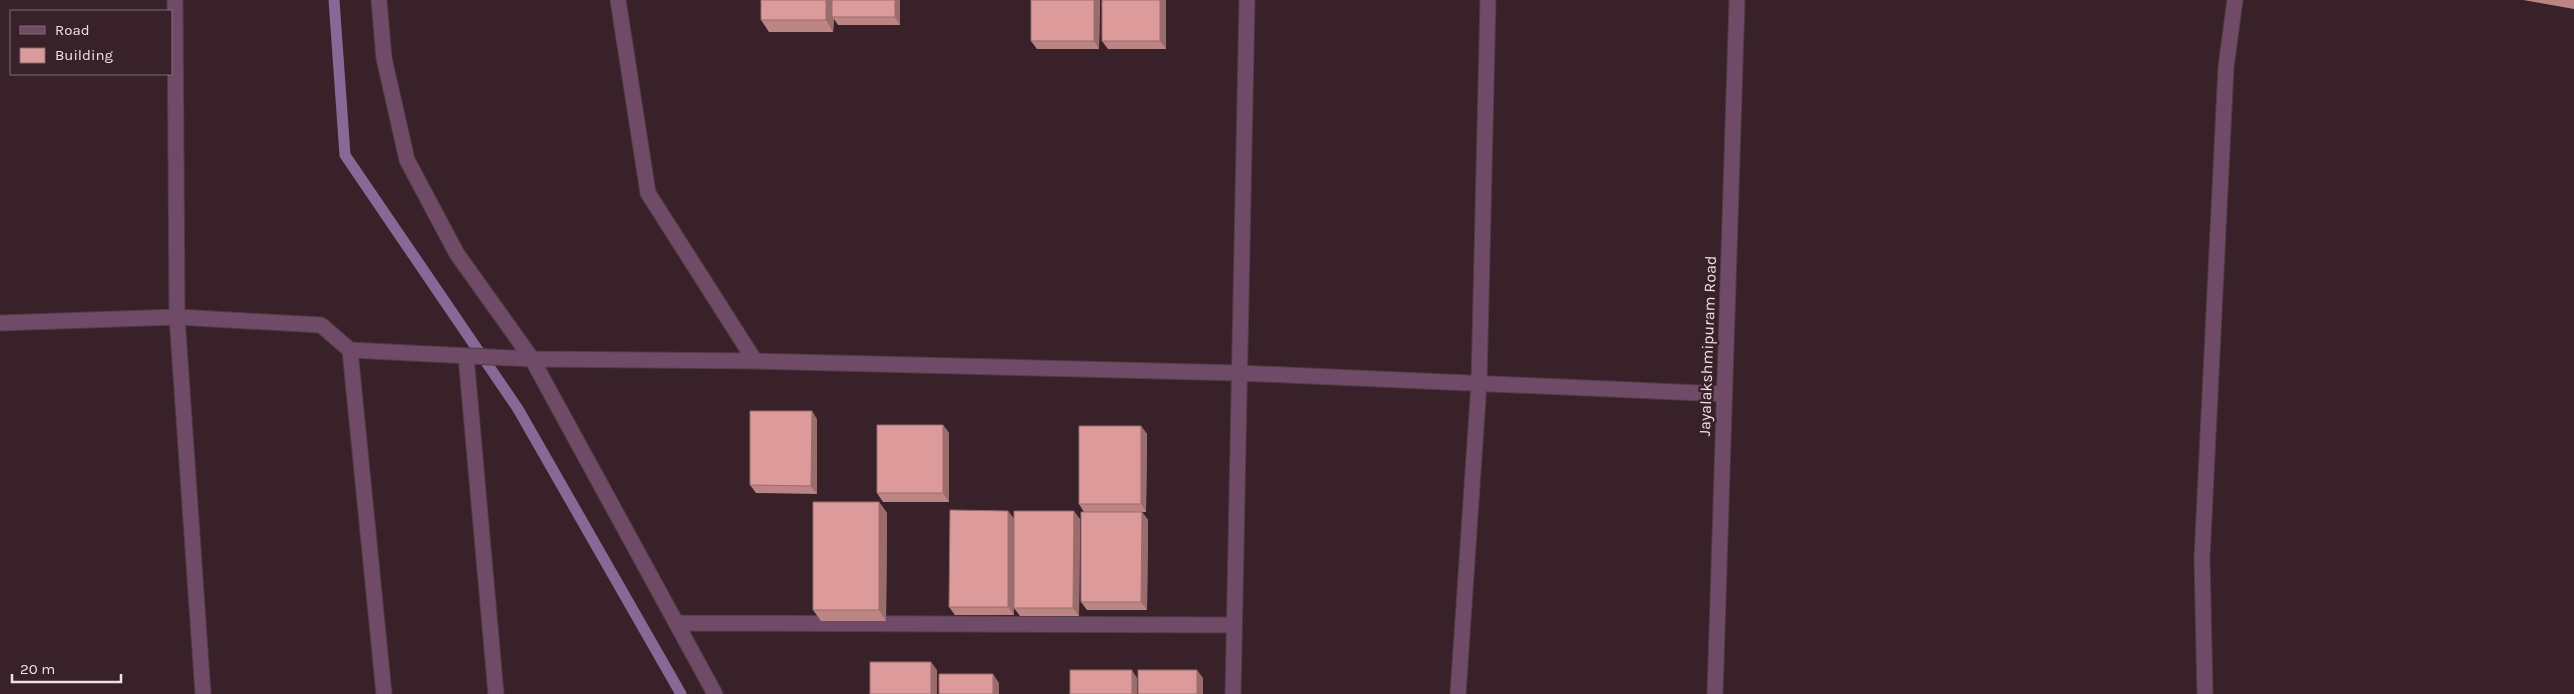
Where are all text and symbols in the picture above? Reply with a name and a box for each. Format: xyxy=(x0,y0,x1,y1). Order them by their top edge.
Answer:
legend xyxy=(10,10,172,75)
text: Road xyxy=(55,21,90,39)
text: Building xyxy=(55,46,113,64)
street label: Jayalakshmipuram Road xyxy=(1695,255,1720,437)
scale bar xyxy=(12,652,121,684)
text: 20 m xyxy=(20,660,55,678)

